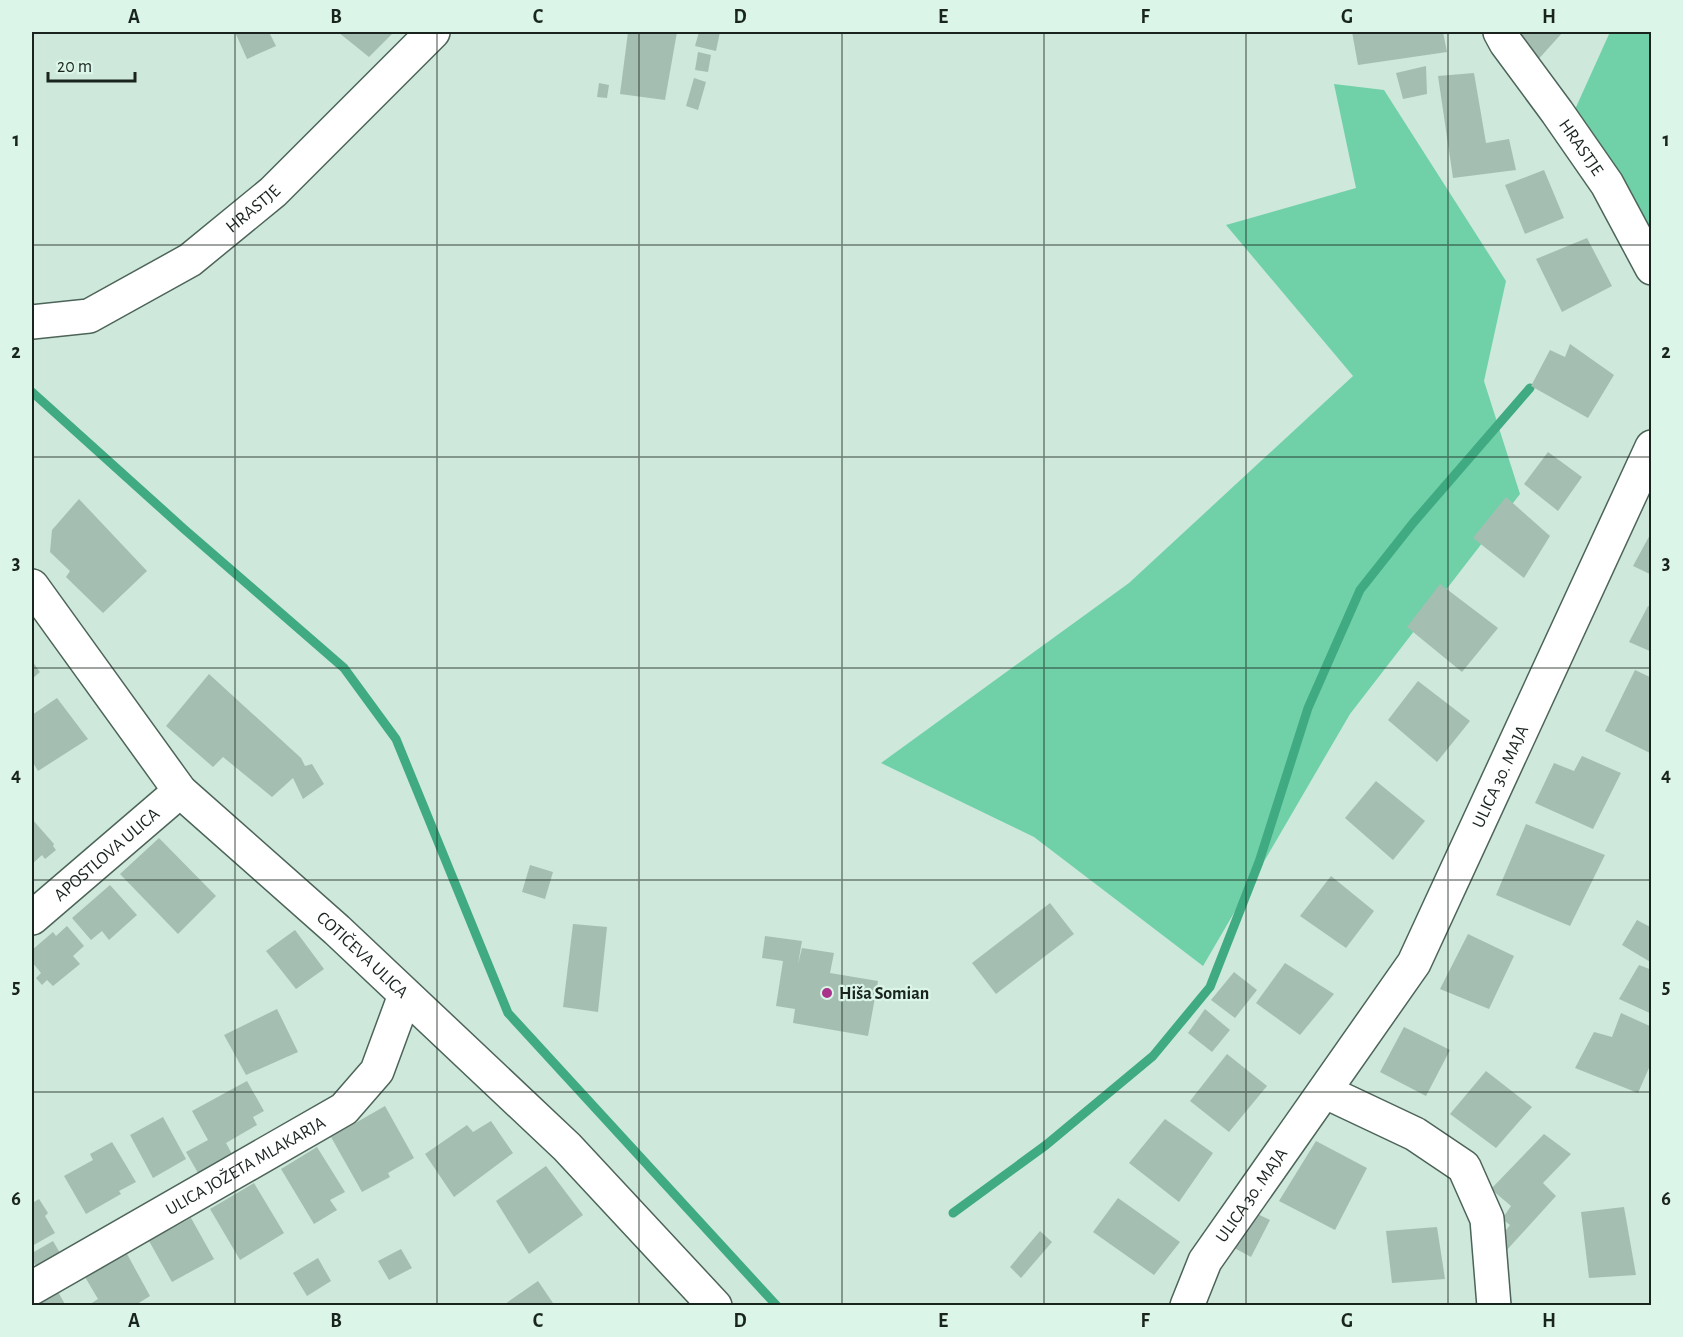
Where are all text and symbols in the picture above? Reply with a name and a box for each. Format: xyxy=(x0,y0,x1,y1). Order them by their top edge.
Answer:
text: A xyxy=(128,7,140,27)
text: B xyxy=(330,7,342,27)
text: C xyxy=(533,7,544,27)
text: D xyxy=(733,7,747,27)
text: E xyxy=(938,7,948,27)
text: F xyxy=(1140,7,1150,27)
text: G xyxy=(1341,7,1353,27)
text: H xyxy=(1542,7,1556,27)
scale bar xyxy=(48,45,135,83)
text: 20 m xyxy=(57,58,92,76)
street label: HRASTJE xyxy=(1555,116,1606,179)
text: 1 xyxy=(12,130,20,150)
text: 1 xyxy=(1662,130,1670,150)
street label: HRASTJE xyxy=(223,182,284,237)
text: 2 xyxy=(11,342,21,362)
text: 2 xyxy=(1661,342,1671,362)
text: 3 xyxy=(12,553,20,573)
text: 3 xyxy=(1662,553,1670,573)
street label: ULICA 30. MAJA xyxy=(1470,722,1533,831)
text: 4 xyxy=(11,765,21,785)
text: 4 xyxy=(1661,765,1671,785)
street label: APOSTLOVA ULICA xyxy=(51,805,164,905)
street label: COTIČEVA ULICA xyxy=(313,908,412,1002)
text: 5 xyxy=(12,977,20,997)
text: 5 xyxy=(1662,977,1670,997)
place label: Hiša Somian xyxy=(839,985,929,1003)
marker: Hiša Somian xyxy=(820,986,834,1000)
street label: ULICA JOŽETA MLAKARJA xyxy=(163,1113,329,1219)
street label: ULICA 30. MAJA xyxy=(1213,1145,1292,1246)
text: 6 xyxy=(11,1189,21,1209)
text: 6 xyxy=(1661,1189,1671,1209)
text: A xyxy=(128,1311,140,1331)
text: B xyxy=(330,1311,342,1331)
text: C xyxy=(533,1311,544,1331)
text: D xyxy=(733,1311,747,1331)
text: E xyxy=(938,1311,948,1331)
text: F xyxy=(1140,1311,1150,1331)
text: G xyxy=(1341,1311,1353,1331)
text: H xyxy=(1542,1311,1556,1331)

